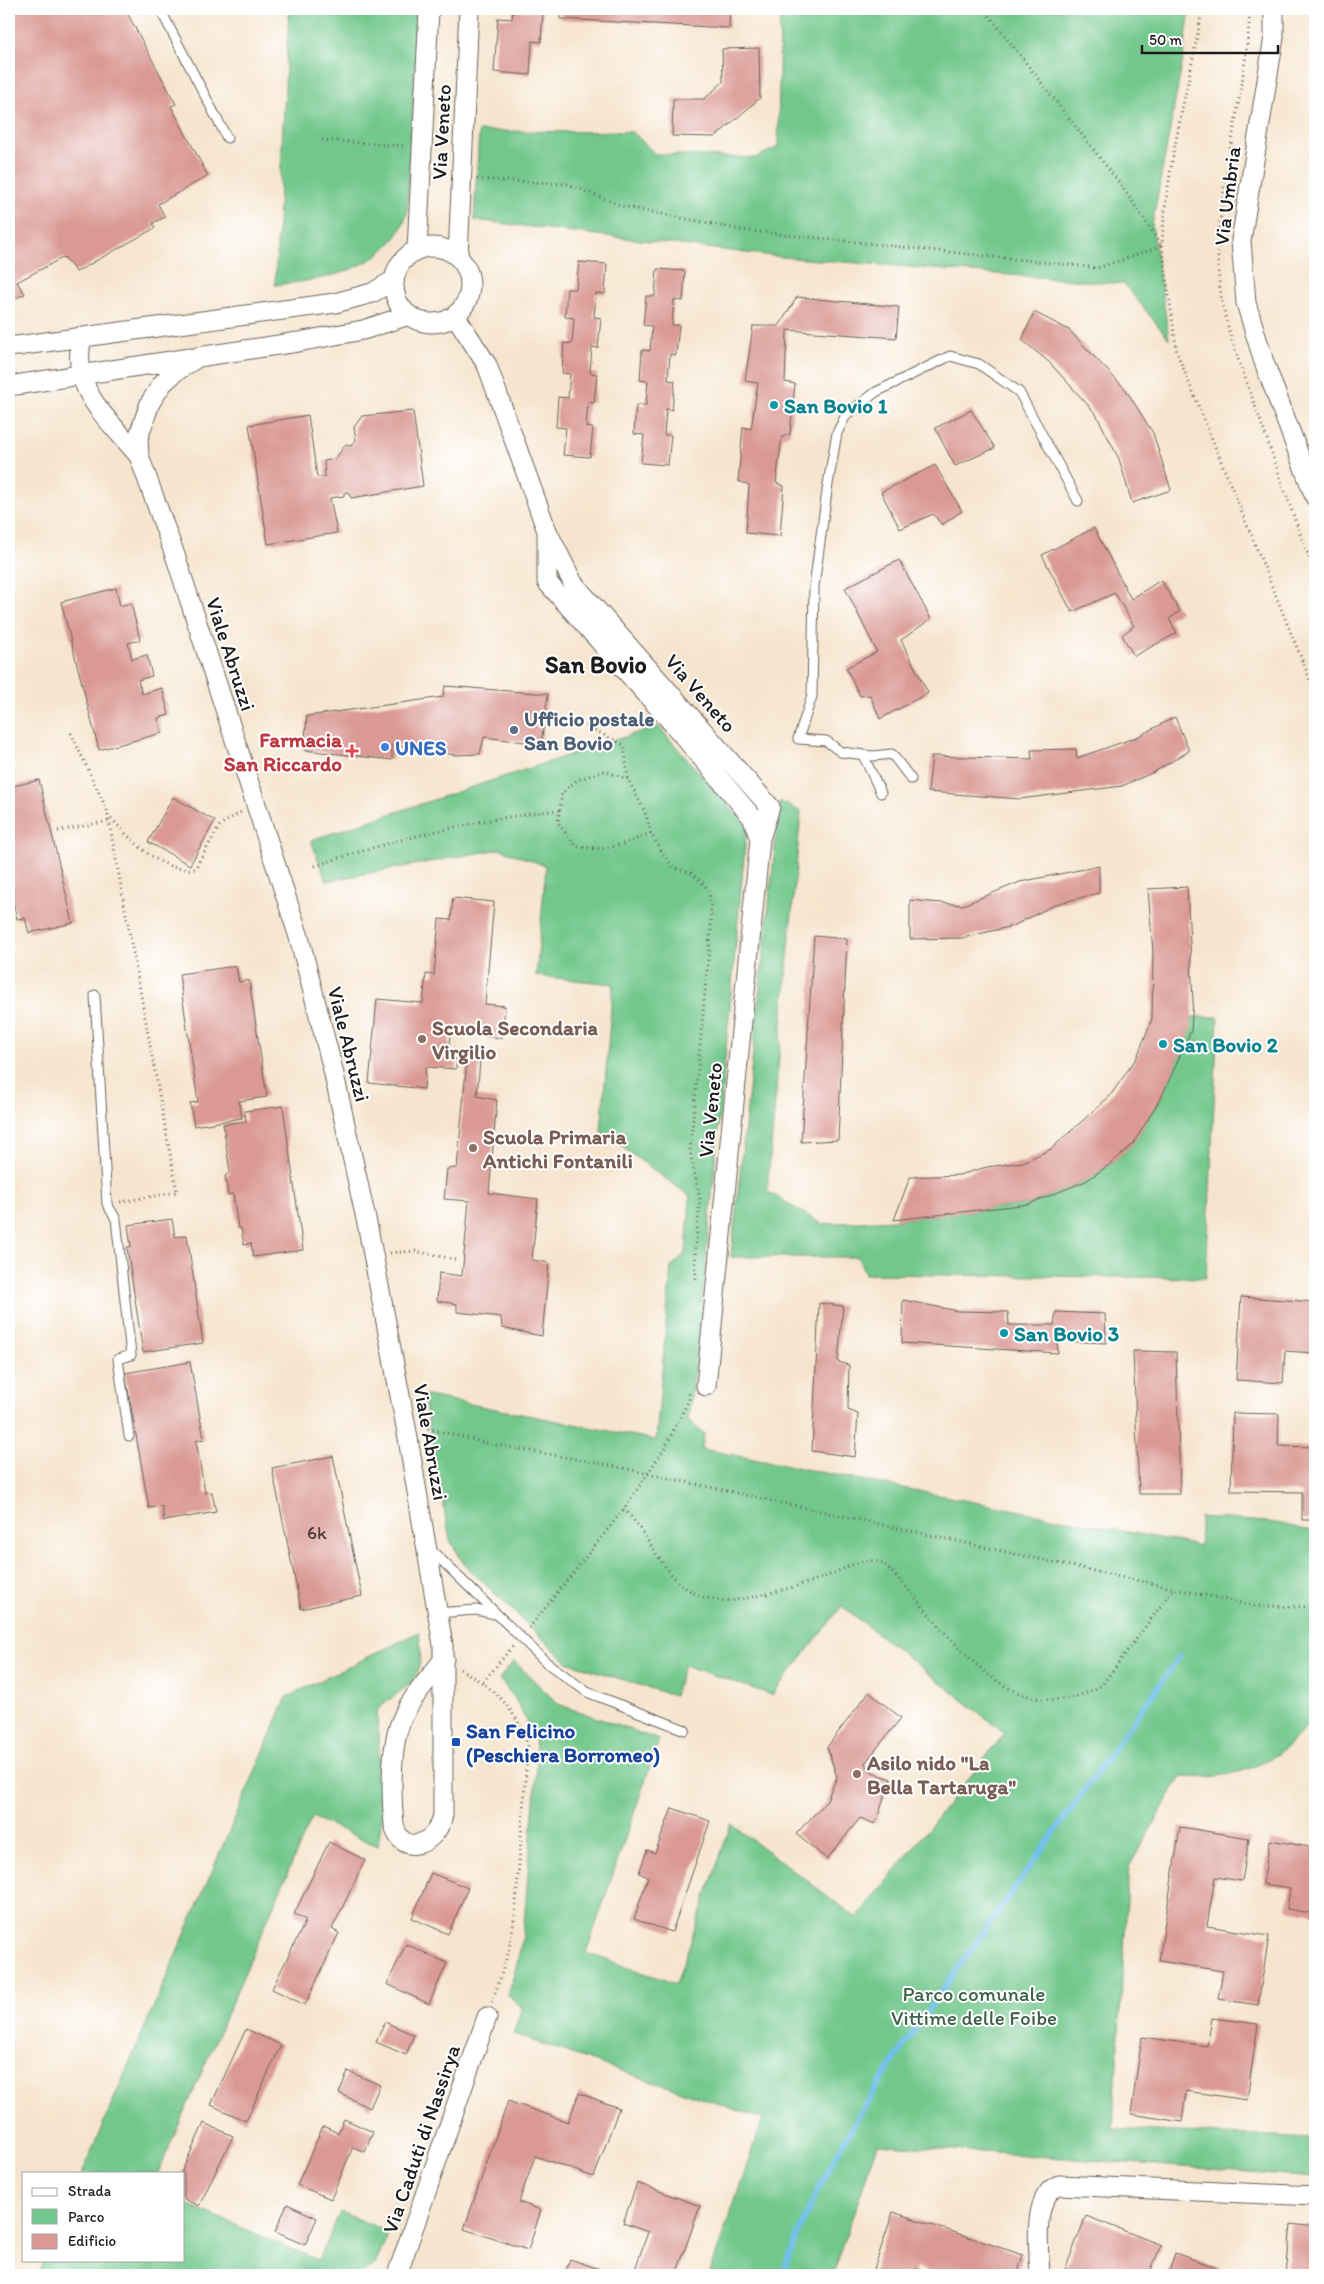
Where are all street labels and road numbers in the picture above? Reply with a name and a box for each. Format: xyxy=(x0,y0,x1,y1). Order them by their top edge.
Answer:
street label: Via Veneto xyxy=(426,84,456,180)
street label: Via Umbria xyxy=(1209,145,1246,247)
street label: Viale Abruzzi xyxy=(201,594,261,714)
street label: Via Veneto xyxy=(660,649,742,737)
street label: Viale Abruzzi xyxy=(323,984,375,1104)
street label: Via Veneto xyxy=(693,1061,727,1159)
street label: Viale Abruzzi xyxy=(408,1382,454,1502)
street label: Via Caduti di Nassirya xyxy=(377,2041,465,2237)

